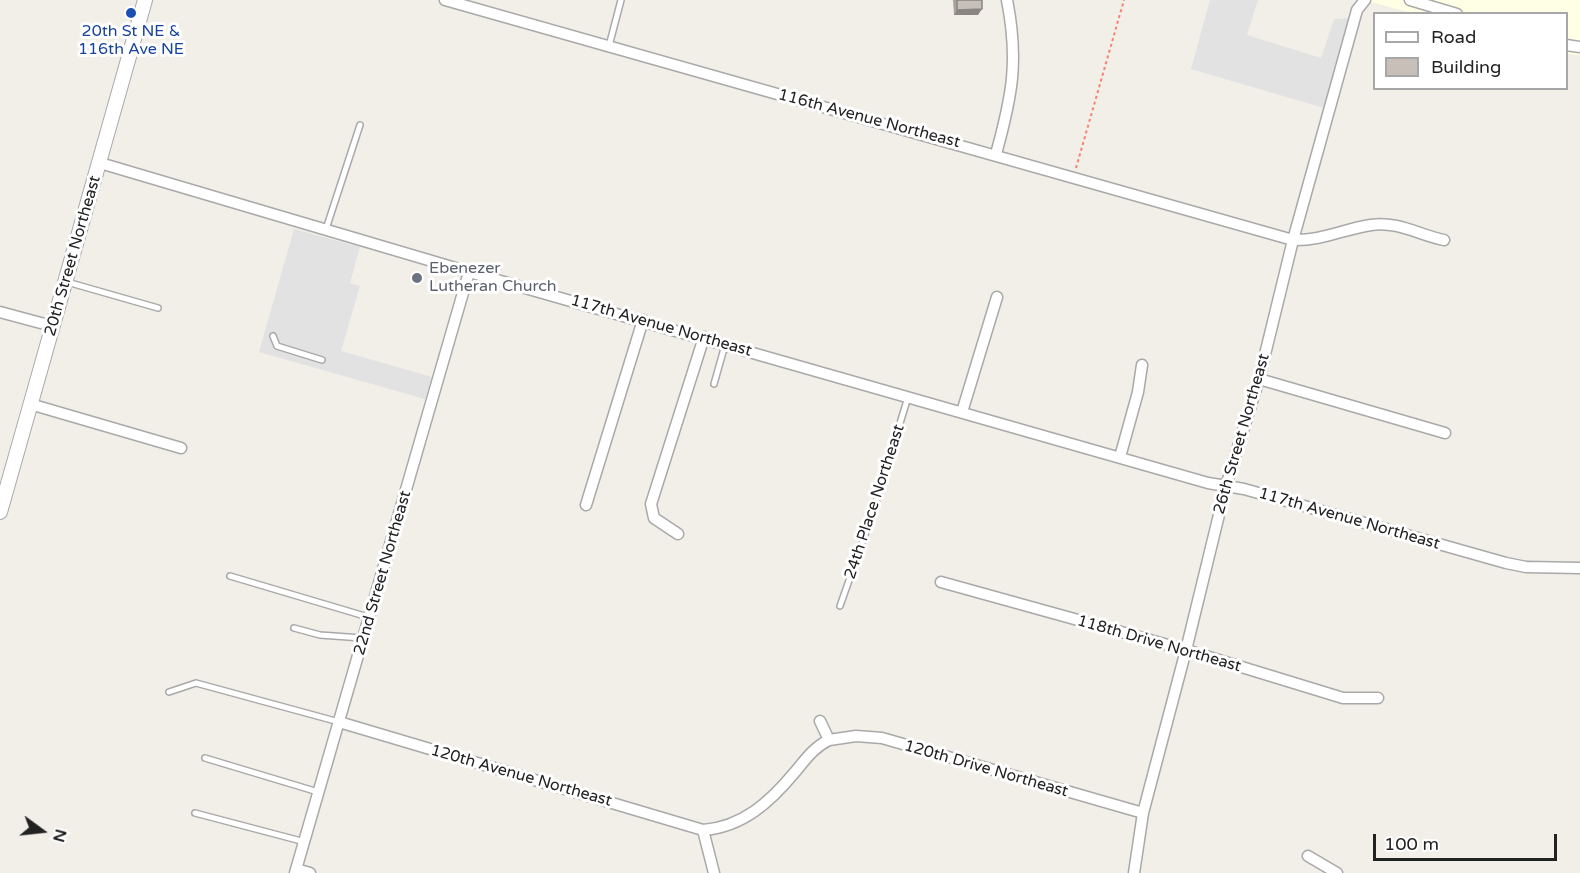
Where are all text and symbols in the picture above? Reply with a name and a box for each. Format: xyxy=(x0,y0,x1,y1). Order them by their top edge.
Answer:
marker: 20th St NE & 116th Ave NE xyxy=(124,6,138,20)
legend xyxy=(1373,12,1568,90)
place label: 20th St NE & 116th Ave NE xyxy=(78,22,184,60)
text: Road xyxy=(1431,26,1476,48)
text: Building xyxy=(1431,56,1501,78)
street label: 116th Avenue Northeast xyxy=(776,85,962,153)
street label: 20th Street Northeast xyxy=(41,174,105,338)
place label: Ebenezer Lutheran Church xyxy=(429,259,557,297)
marker: Ebenezer Lutheran Church xyxy=(410,271,424,285)
street label: 117th Avenue Northeast xyxy=(568,291,754,361)
street label: 26th Street Northeast xyxy=(1210,352,1274,516)
street label: 24th Place Northeast xyxy=(841,422,909,582)
street label: 117th Avenue Northeast xyxy=(1256,484,1442,554)
street label: 22nd Street Northeast xyxy=(350,489,416,657)
street label: 118th Drive Northeast xyxy=(1075,611,1243,677)
street label: 120th Drive Northeast xyxy=(902,736,1070,802)
street label: 120th Avenue Northeast xyxy=(428,741,614,811)
north arrow xyxy=(12,801,72,861)
scale bar xyxy=(1376,822,1560,860)
text: N xyxy=(48,827,71,844)
text: 100 m xyxy=(1384,833,1439,855)

